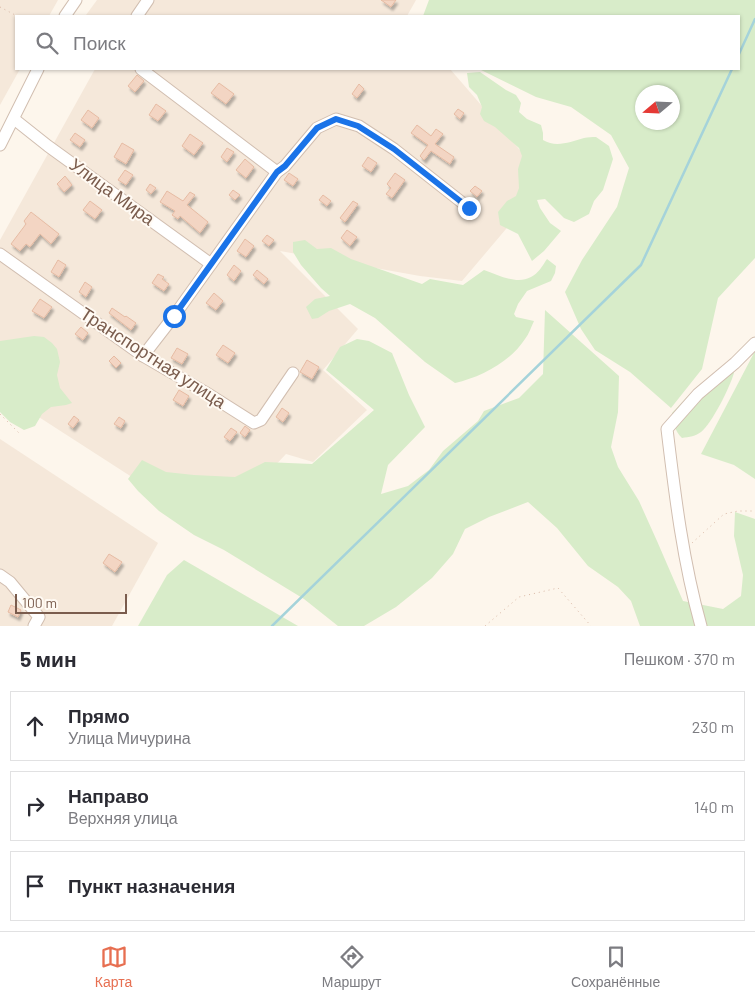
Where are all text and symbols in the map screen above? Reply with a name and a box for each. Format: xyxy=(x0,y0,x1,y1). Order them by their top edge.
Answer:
search box xyxy=(15,15,740,70)
icon: search xyxy=(33,29,61,57)
text: Поиск xyxy=(73,31,126,54)
north arrow xyxy=(635,85,680,130)
street label: Улица Мира xyxy=(66,153,160,230)
route end xyxy=(458,197,481,220)
street label: Транспортная улица xyxy=(77,302,231,413)
route start xyxy=(163,305,186,328)
scale bar xyxy=(15,591,128,614)
text: 100 m xyxy=(22,594,57,611)
text: 5 мин xyxy=(20,646,77,671)
text: Пешком · 370 m xyxy=(624,649,735,668)
text: Прямо xyxy=(68,704,130,727)
icon: ahead xyxy=(21,712,49,740)
text: 230 m xyxy=(692,717,734,736)
text: Улица Мичурина xyxy=(68,728,191,747)
text: Направо xyxy=(68,784,149,807)
icon: right xyxy=(21,792,49,820)
text: 140 m xyxy=(694,797,734,816)
text: Верхняя улица xyxy=(68,808,178,827)
icon: arrive xyxy=(21,872,49,900)
text: Пункт назначения xyxy=(68,874,235,897)
tab: Карта xyxy=(95,943,132,990)
tab: Маршрут xyxy=(322,943,381,990)
tab: Сохранённые xyxy=(571,943,660,990)

